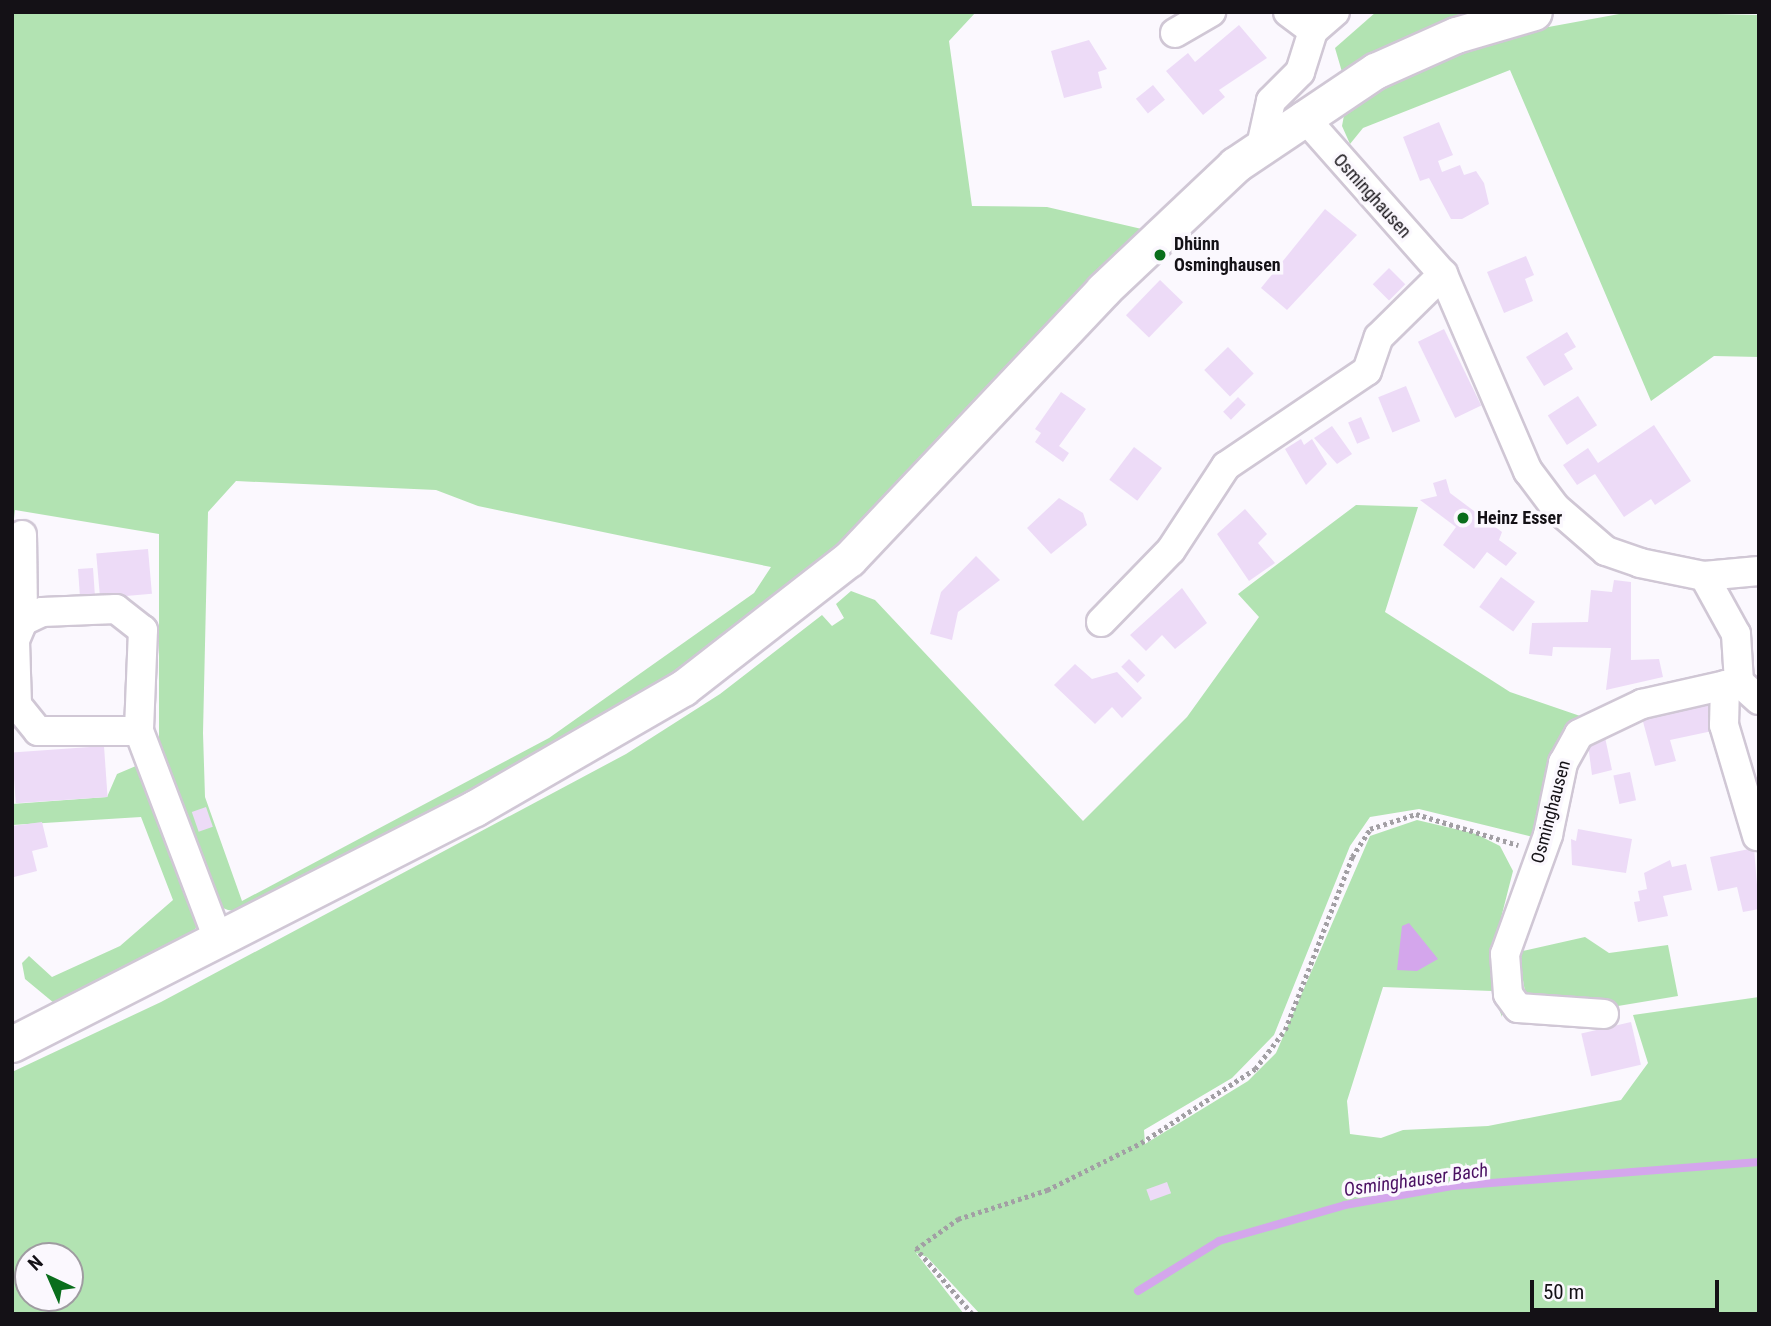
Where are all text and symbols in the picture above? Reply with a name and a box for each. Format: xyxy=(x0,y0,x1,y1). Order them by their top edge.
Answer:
street label: Osminghausen xyxy=(1329,150,1415,242)
place label: Dhünn Osminghausen xyxy=(1174,234,1281,276)
marker: Dhünn Osminghausen xyxy=(1152,247,1168,263)
place label: Heinz Esser xyxy=(1477,507,1562,529)
marker: Heinz Esser xyxy=(1455,510,1471,526)
street label: Osminghausen xyxy=(1527,758,1575,866)
water label: Osminghauser Bach xyxy=(1342,1159,1490,1201)
north arrow xyxy=(14,1242,84,1312)
text: N xyxy=(23,1251,48,1275)
scale bar xyxy=(1533,1266,1722,1310)
text: 50 m xyxy=(1543,1280,1584,1304)

